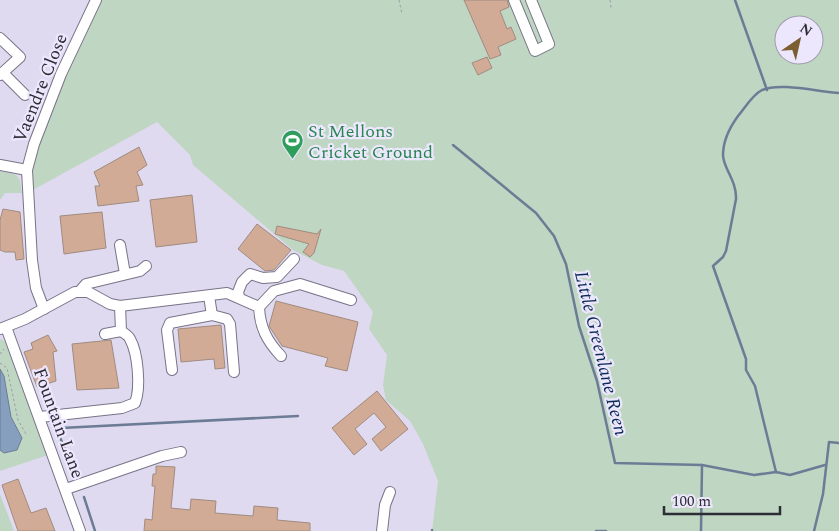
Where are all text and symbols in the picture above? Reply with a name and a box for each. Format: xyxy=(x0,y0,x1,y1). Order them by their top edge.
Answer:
north arrow xyxy=(774,15,824,65)
text: N xyxy=(795,18,817,42)
street label: Vaendre Close xyxy=(6,30,75,147)
place label: St Mellons Cricket Ground xyxy=(308,118,433,166)
sports icon: St Mellons Cricket Ground xyxy=(280,129,304,160)
water label: Little Greenlane Reen xyxy=(566,268,635,439)
street label: Fountain Lane xyxy=(26,364,91,482)
scale bar xyxy=(664,484,780,516)
text: 100 m xyxy=(672,490,711,513)

